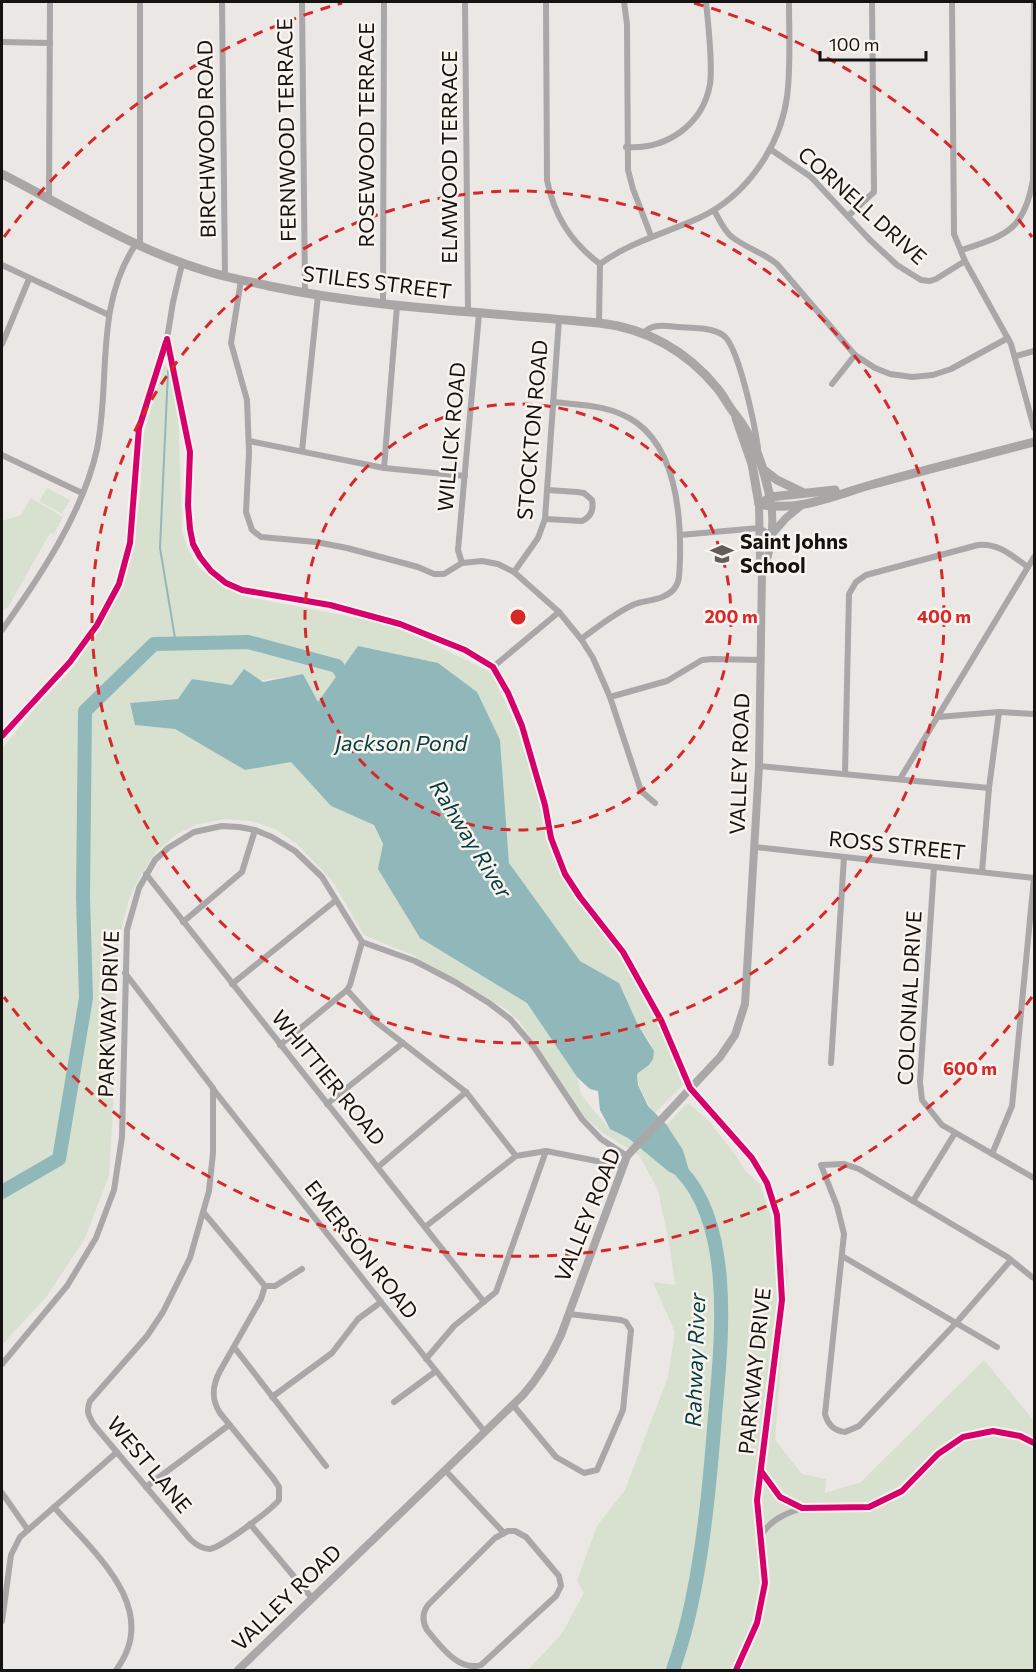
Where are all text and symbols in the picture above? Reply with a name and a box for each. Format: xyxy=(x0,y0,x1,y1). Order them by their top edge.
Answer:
street label: FERNWOOD TERRACE xyxy=(271,18,300,242)
street label: ROSEWOOD TERRACE xyxy=(353,22,378,248)
scale bar xyxy=(820,24,926,62)
text: 100 m xyxy=(829,33,879,55)
street label: BIRCHWOOD ROAD xyxy=(191,40,220,238)
street label: ELMWOOD TERRACE xyxy=(436,50,461,264)
street label: CORNELL DRIVE xyxy=(794,141,932,269)
street label: STILES STREET xyxy=(301,260,453,303)
street label: STOCKTON ROAD xyxy=(511,339,552,521)
street label: WILLICK ROAD xyxy=(432,361,469,513)
place label: Saint Johns School xyxy=(740,528,848,577)
school or university icon: Saint Johns School xyxy=(709,541,735,567)
text: 200 m xyxy=(704,605,758,627)
text: 400 m xyxy=(917,605,971,627)
centre of rings xyxy=(508,607,528,627)
street label: VALLEY ROAD xyxy=(724,693,753,835)
water label: Jackson Pond xyxy=(333,729,469,756)
water label: Rahway River xyxy=(424,775,519,904)
street label: ROSS STREET xyxy=(827,825,967,864)
street label: COLONIAL DRIVE xyxy=(891,910,926,1086)
street label: PARKWAY DRIVE xyxy=(92,930,123,1098)
street label: WHITTIER ROAD xyxy=(267,1004,391,1150)
text: 600 m xyxy=(943,1057,997,1079)
street label: VALLEY ROAD xyxy=(548,1144,625,1285)
street label: EMERSON ROAD xyxy=(300,1175,424,1323)
street label: PARKWAY DRIVE xyxy=(732,1286,775,1455)
water label: Rahway River xyxy=(679,1291,710,1428)
street label: WEST LANE xyxy=(103,1411,198,1517)
street label: VALLEY ROAD xyxy=(226,1539,346,1655)

